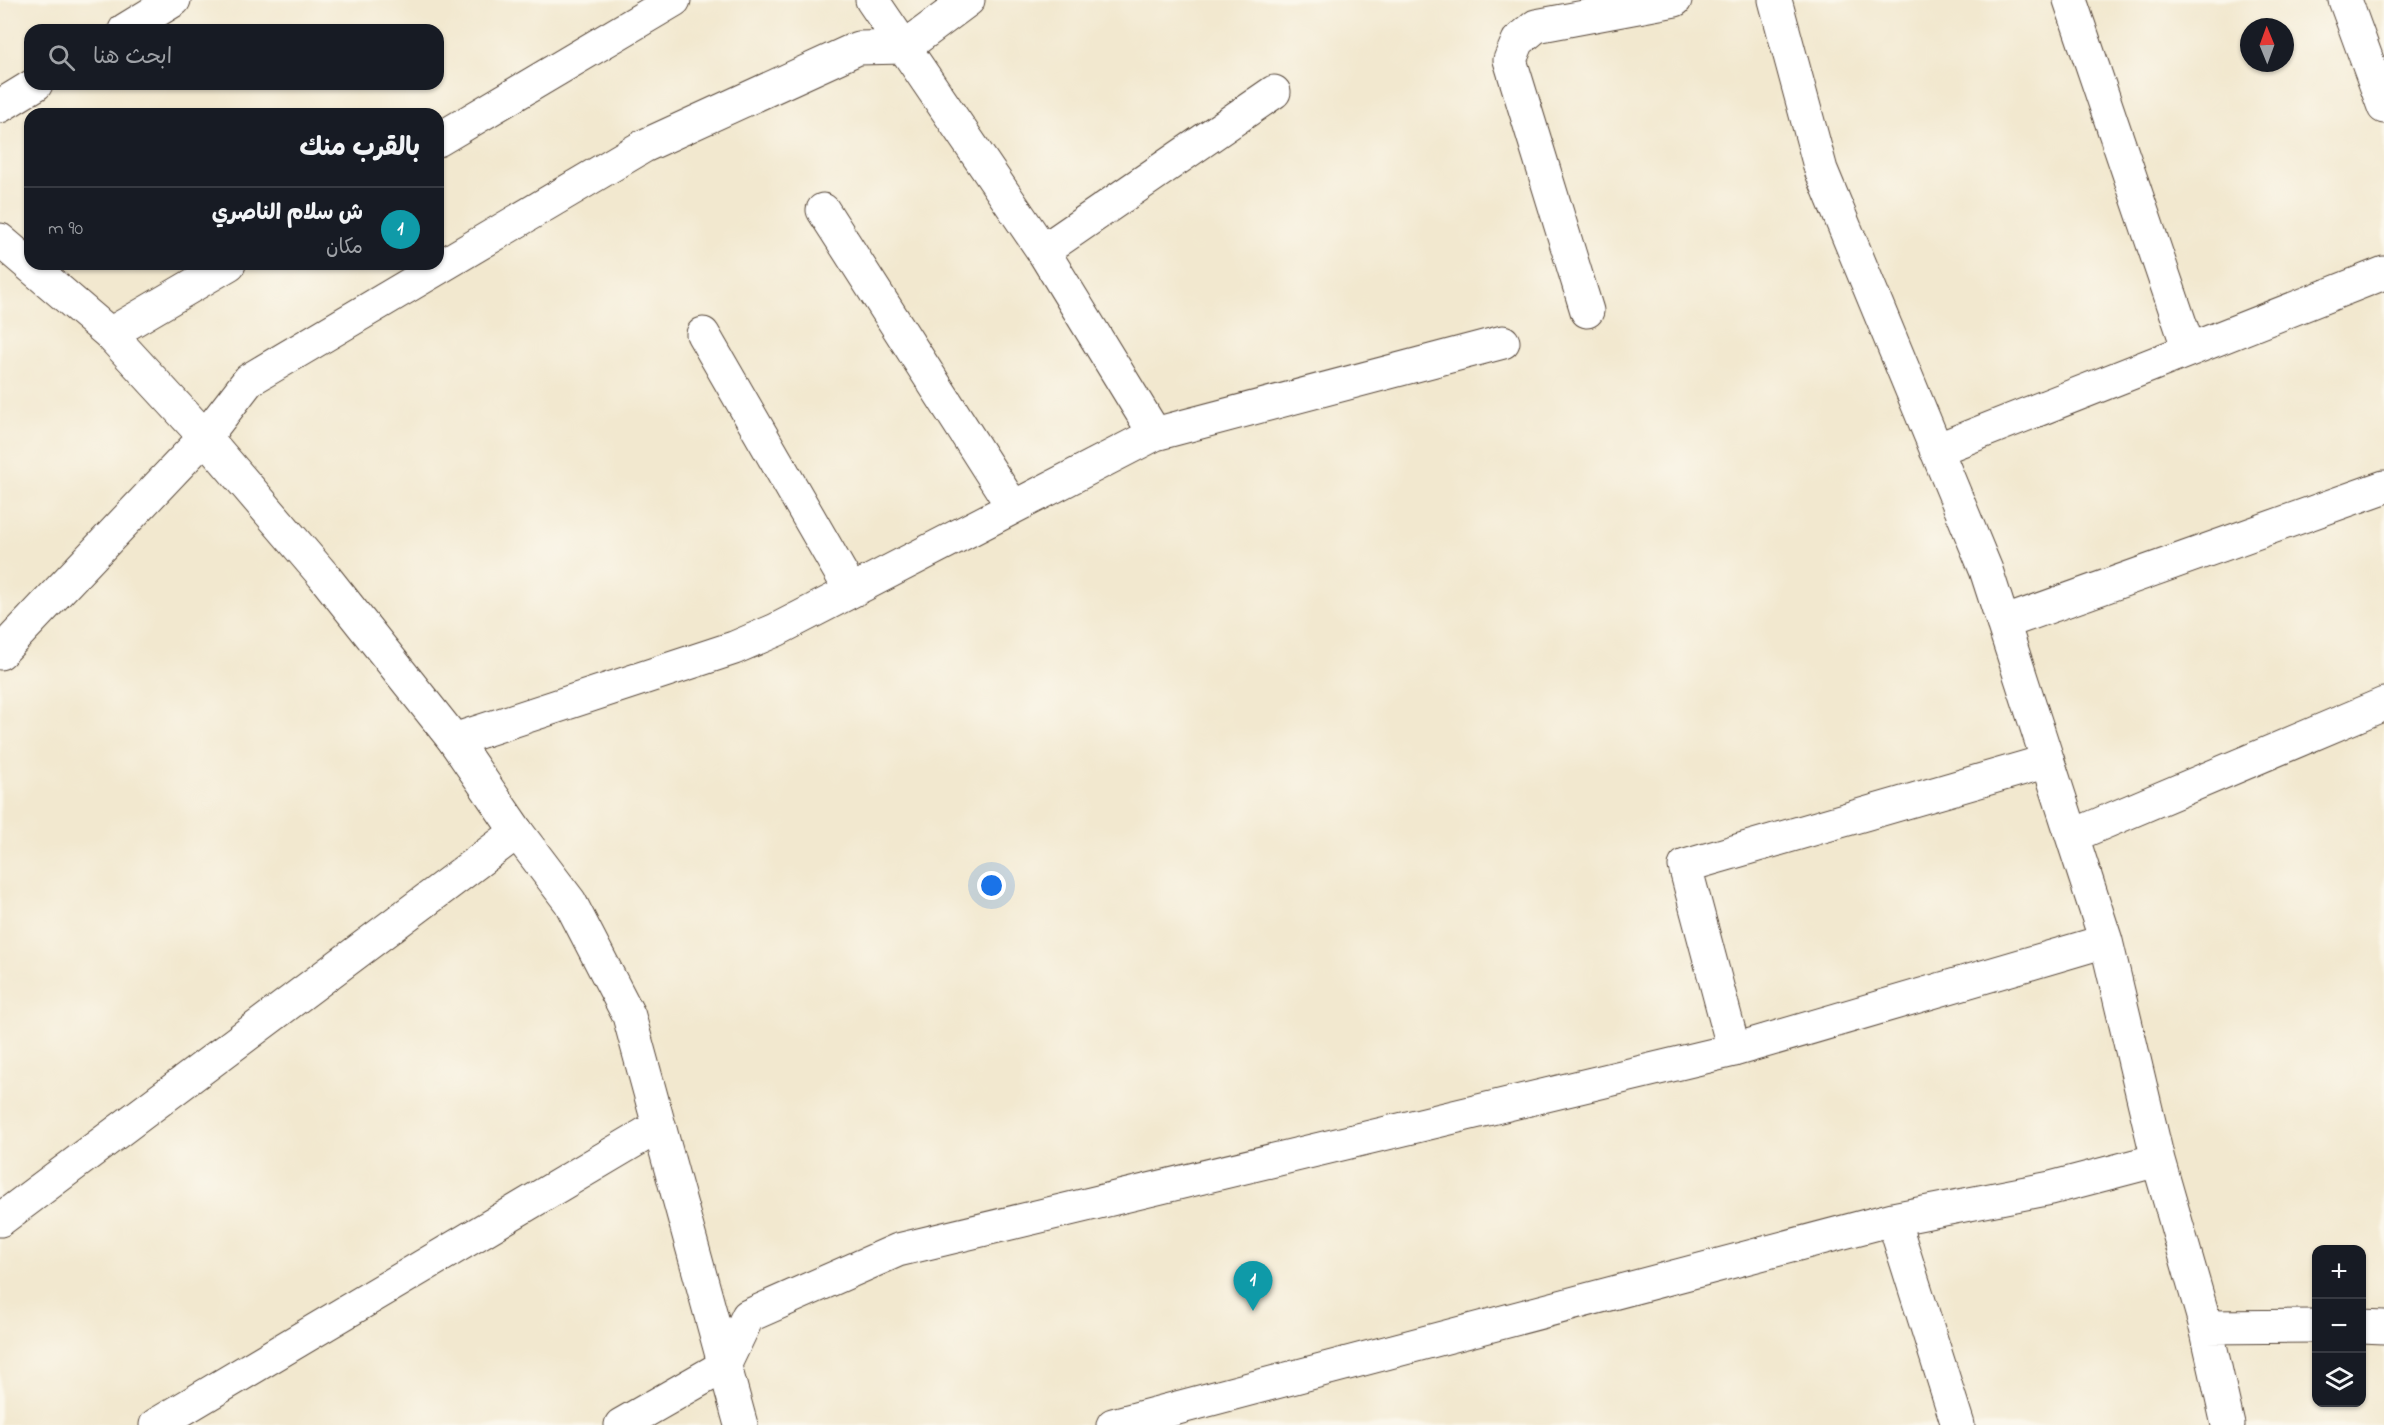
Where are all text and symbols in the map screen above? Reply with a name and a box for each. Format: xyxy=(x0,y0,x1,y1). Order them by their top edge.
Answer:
north arrow xyxy=(2240,18,2294,72)
search box xyxy=(24,24,444,90)
icon: search xyxy=(45,41,78,74)
text: ابحث هنا xyxy=(93,42,172,74)
text: بالقرب منك xyxy=(299,130,420,168)
text: ش سلام الناصري xyxy=(212,198,363,230)
text: 90 m xyxy=(48,215,83,244)
text: 1 xyxy=(397,215,404,244)
text: مكان xyxy=(326,234,363,263)
your location xyxy=(977,871,1006,900)
map controls xyxy=(2312,1245,2366,1407)
button: + xyxy=(2312,1245,2366,1299)
pin: 1 xyxy=(1234,1262,1272,1311)
button: − xyxy=(2312,1299,2366,1353)
button: layers xyxy=(2312,1353,2366,1407)

